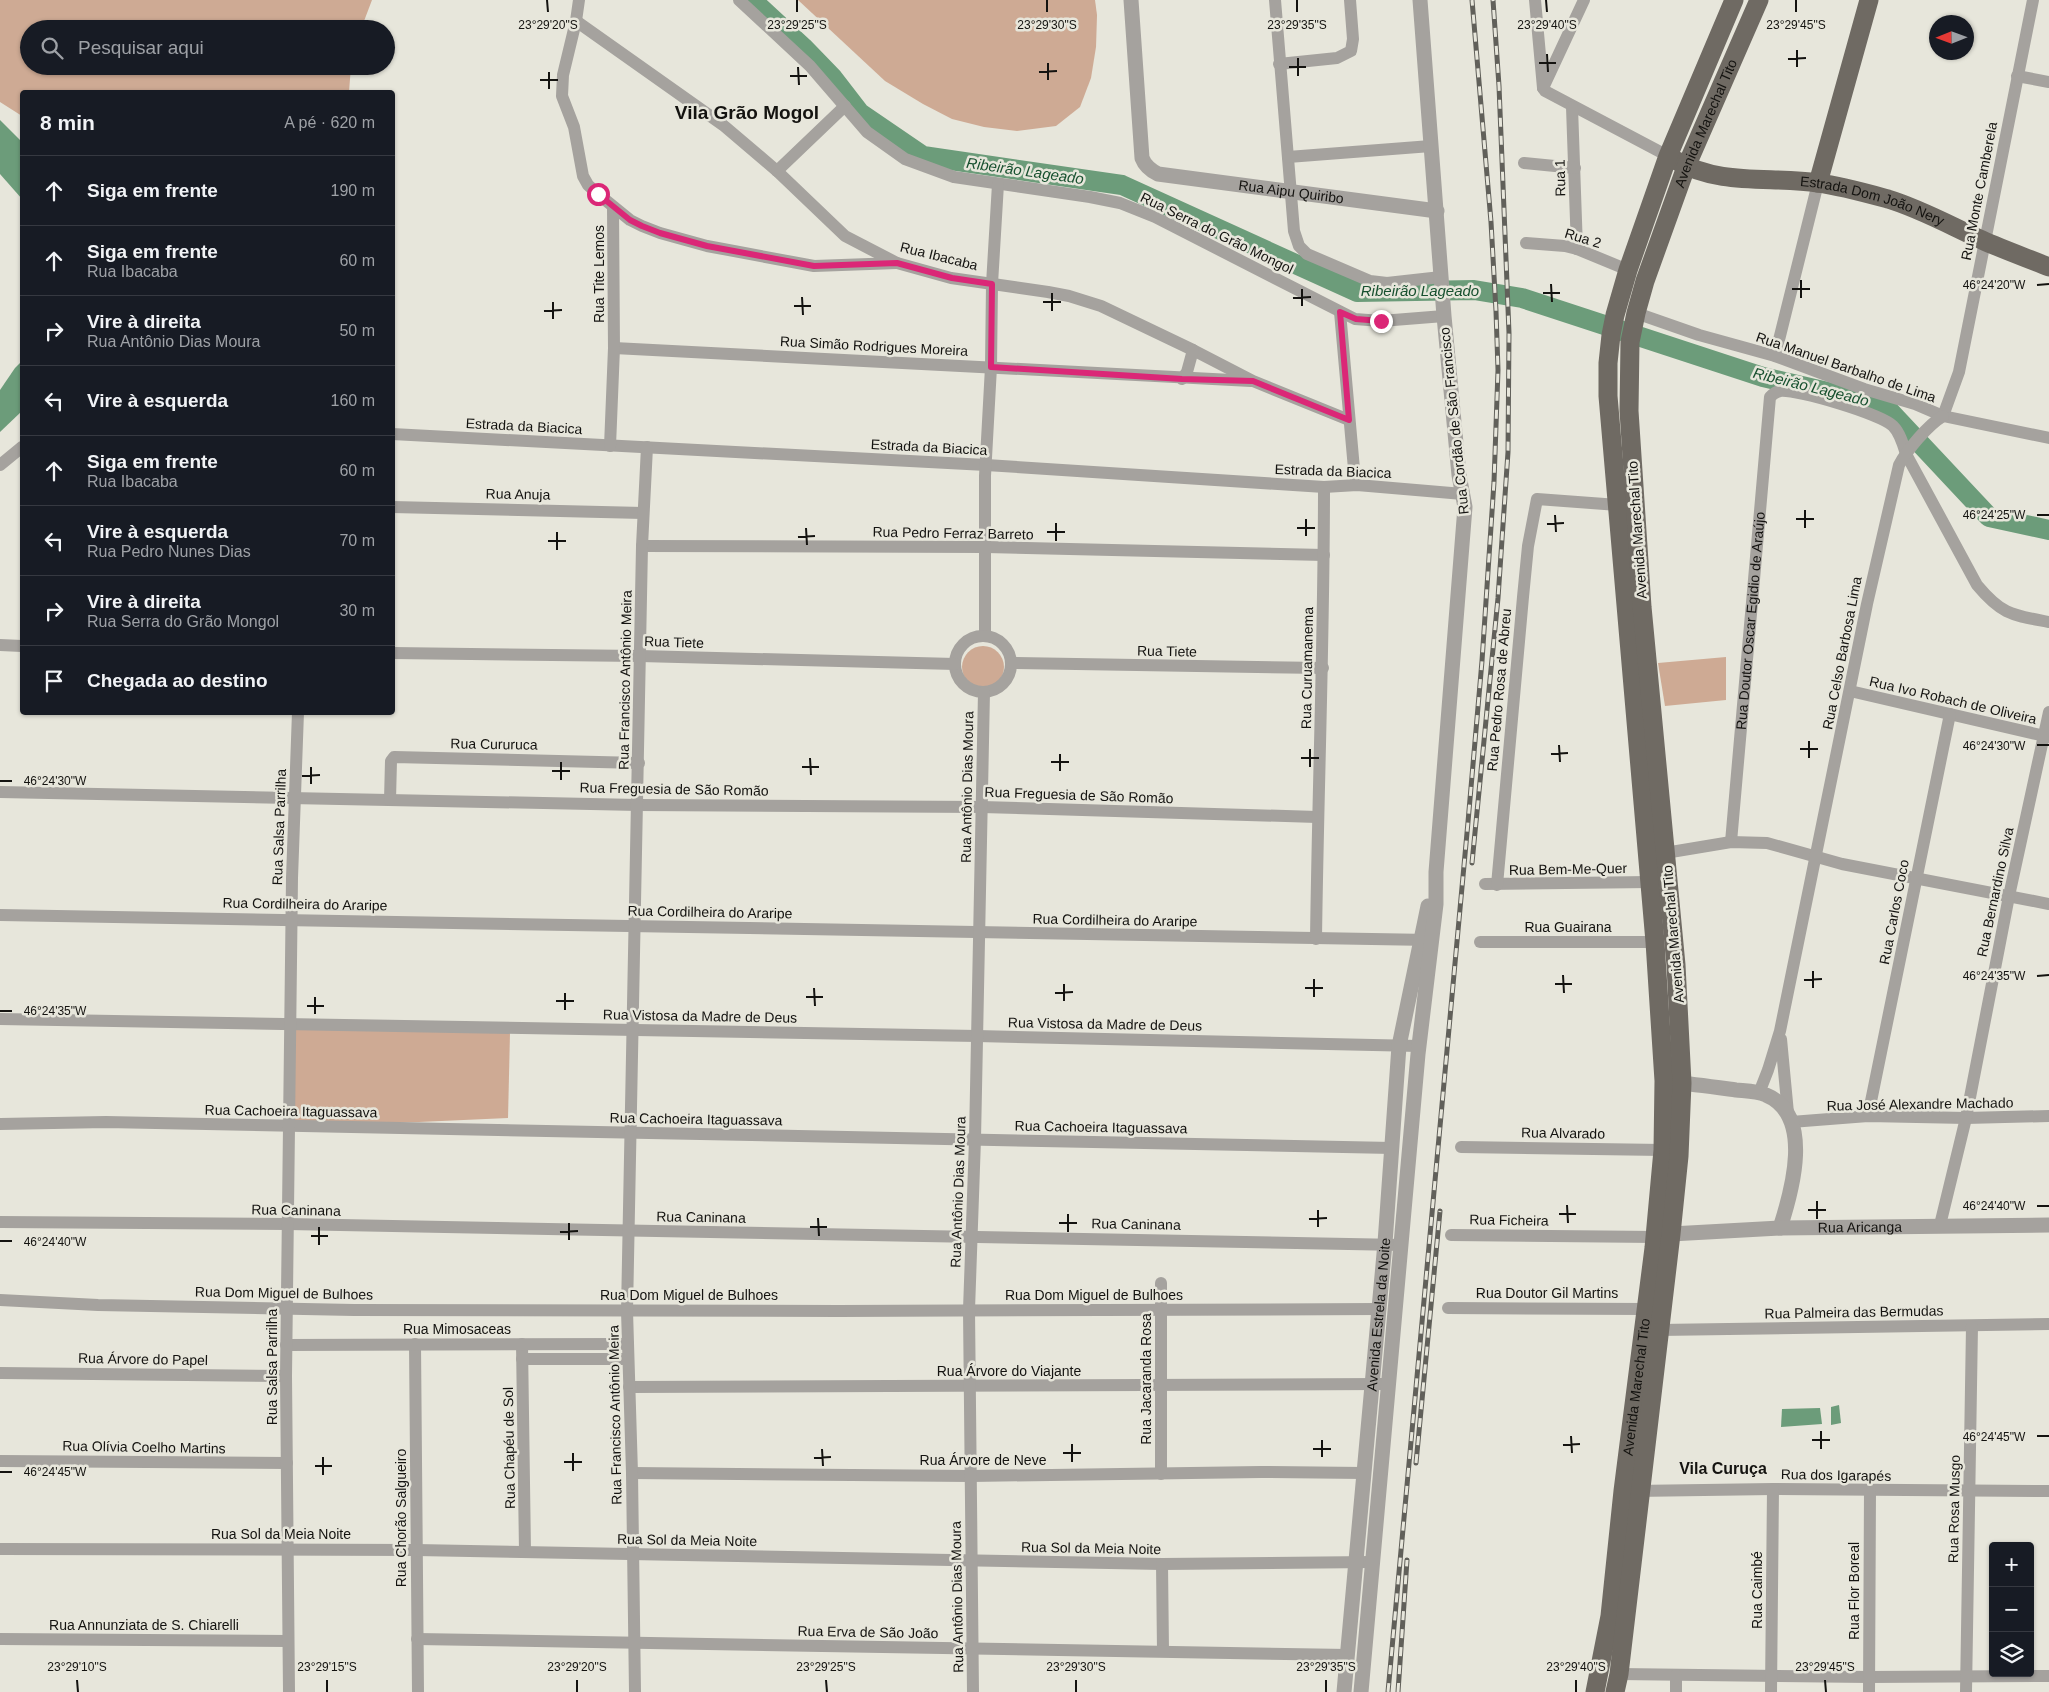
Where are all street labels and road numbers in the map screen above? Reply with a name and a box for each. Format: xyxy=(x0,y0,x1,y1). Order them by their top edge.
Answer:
street label: Avenida Marechal Tito xyxy=(1671,56,1740,190)
street label: Rua Monte Camberela xyxy=(1958,120,2000,262)
street label: Rua 1 xyxy=(1552,159,1568,197)
street label: Estrada Dom João Nery xyxy=(1800,173,1947,229)
street label: Rua Aipu Quiribo xyxy=(1238,177,1345,207)
street label: Rua Serra do Grão Mongol xyxy=(1138,189,1296,277)
street label: Rua Tite Lemos xyxy=(591,225,607,323)
street label: Rua 2 xyxy=(1563,225,1603,251)
street label: Rua Ibacaba xyxy=(899,239,980,273)
street label: Rua Cordão de São Francisco xyxy=(1436,326,1472,515)
street label: Rua Manuel Barbalho de Lima xyxy=(1754,329,1938,405)
street label: Rua Simão Rodrigues Moreira xyxy=(780,333,969,359)
street label: Estrada da Biacica xyxy=(465,415,583,437)
street label: Estrada da Biacica xyxy=(870,436,988,458)
street label: Avenida Marechal Tito xyxy=(1624,460,1650,600)
street label: Estrada da Biacica xyxy=(1274,461,1392,481)
street label: Rua Anuja xyxy=(486,485,551,503)
street label: Rua Doutor Oscar Egidio de Araújo xyxy=(1733,511,1768,731)
street label: Rua Pedro Ferraz Barreto xyxy=(872,524,1034,542)
street label: Rua Celso Barbosa Lima xyxy=(1819,575,1865,731)
street label: Rua Francisco Antônio Meira xyxy=(615,590,635,770)
street label: Rua Curuamanema xyxy=(1298,607,1316,729)
street label: Rua Pedro Rosa de Abreu xyxy=(1484,608,1514,772)
street label: Rua Tiete xyxy=(644,633,704,651)
street label: Rua Tiete xyxy=(1137,642,1197,660)
street label: Rua Ivo Robach de Oliveira xyxy=(1868,673,2038,727)
street label: Rua Antônio Dias Moura xyxy=(958,711,976,863)
street label: Rua Cururuca xyxy=(450,735,538,753)
street label: Rua Salsa Parrilha xyxy=(269,768,289,886)
street label: Rua Freguesia de São Romão xyxy=(579,779,769,799)
street label: Rua Freguesia de São Romão xyxy=(984,784,1174,806)
street label: Rua Bernardino Silva xyxy=(1973,825,2017,958)
street label: Rua Carlos Coco xyxy=(1876,858,1912,966)
street label: Rua Bem-Me-Quer xyxy=(1509,860,1628,878)
street label: Avenida Marechal Tito xyxy=(1659,864,1687,1004)
street label: Rua Cordilheira do Araripe xyxy=(222,895,388,913)
street label: Rua Cordilheira do Araripe xyxy=(627,903,793,921)
street label: Rua Cordilheira do Araripe xyxy=(1032,911,1198,929)
street label: Rua Guairana xyxy=(1524,919,1612,935)
street label: Rua Vistosa da Madre de Deus xyxy=(603,1006,797,1026)
street label: Rua Vistosa da Madre de Deus xyxy=(1008,1014,1202,1034)
street label: Rua José Alexandre Machado xyxy=(1826,1094,2014,1114)
street label: Rua Cachoeira Itaguassava xyxy=(204,1101,378,1121)
street label: Rua Cachoeira Itaguassava xyxy=(609,1109,783,1129)
street label: Rua Antônio Dias Moura xyxy=(947,1116,969,1268)
street label: Rua Cachoeira Itaguassava xyxy=(1014,1117,1188,1137)
street label: Rua Alvarado xyxy=(1521,1124,1605,1142)
street label: Rua Caninana xyxy=(251,1201,341,1219)
street label: Rua Caninana xyxy=(656,1208,746,1226)
street label: Rua Ficheira xyxy=(1469,1211,1549,1229)
street label: Rua Caninana xyxy=(1091,1215,1181,1233)
street label: Rua Aricanga xyxy=(1818,1219,1902,1236)
street label: Avenida Estrela da Noite xyxy=(1363,1237,1393,1392)
street label: Rua Dom Miguel de Bulhoes xyxy=(195,1283,373,1303)
street label: Rua Doutor Gil Martins xyxy=(1476,1285,1618,1301)
street label: Rua Dom Miguel de Bulhoes xyxy=(600,1287,778,1303)
street label: Rua Dom Miguel de Bulhoes xyxy=(1005,1287,1183,1303)
street label: Rua Palmeira das Bermudas xyxy=(1764,1302,1944,1322)
street label: Rua Salsa Parrilha xyxy=(264,1308,280,1425)
street label: Rua Jacaranda Rosa xyxy=(1138,1313,1154,1445)
street label: Avenida Marechal Tito xyxy=(1620,1317,1653,1457)
street label: Rua Mimosaceas xyxy=(403,1321,511,1337)
street label: Rua Francisco Antônio Meira xyxy=(605,1325,625,1505)
street label: Rua Árvore do Papel xyxy=(78,1350,208,1368)
street label: Rua Árvore do Viajante xyxy=(937,1363,1081,1379)
street label: Rua Chapéu de Sol xyxy=(500,1387,518,1509)
street label: Rua Olívia Coelho Martins xyxy=(62,1438,226,1456)
street label: Rua Chorão Salgueiro xyxy=(393,1449,409,1587)
street label: Rua Árvore de Neve xyxy=(920,1452,1047,1468)
street label: Rua Rosa Musgo xyxy=(1945,1455,1963,1563)
street label: Rua dos Igarapés xyxy=(1781,1466,1891,1484)
street label: Rua Antônio Dias Moura xyxy=(948,1521,966,1673)
street label: Rua Sol da Meia Noite xyxy=(211,1526,351,1542)
street label: Rua Sol da Meia Noite xyxy=(617,1531,757,1549)
street label: Rua Sol da Meia Noite xyxy=(1021,1539,1161,1557)
street label: Rua Flor Boreal xyxy=(1846,1542,1862,1640)
street label: Rua Caimbé xyxy=(1749,1551,1765,1629)
street label: Rua Annunziata de S. Chiarelli xyxy=(49,1617,239,1633)
street label: Rua Erva de São João xyxy=(797,1623,939,1641)

